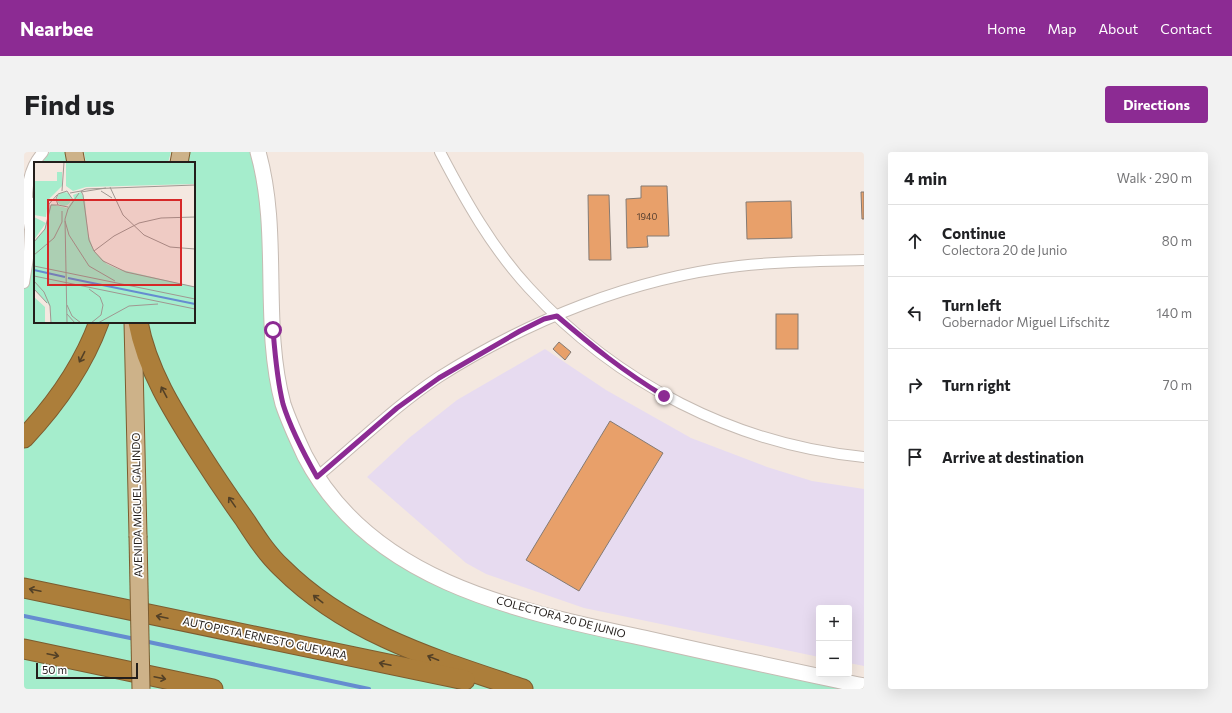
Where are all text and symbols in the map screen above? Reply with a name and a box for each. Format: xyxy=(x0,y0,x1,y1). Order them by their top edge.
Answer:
text: Nearbee xyxy=(20,17,93,40)
text: Home xyxy=(987,20,1026,37)
text: Map xyxy=(1048,20,1076,37)
text: About xyxy=(1098,20,1138,37)
text: Contact xyxy=(1160,20,1212,37)
button: Directions xyxy=(1105,86,1208,123)
text: Find us xyxy=(24,87,115,121)
inset map xyxy=(34,162,195,323)
text: 4 min xyxy=(904,168,947,189)
text: Walk · 290 m xyxy=(1117,170,1192,186)
house number: 1940 xyxy=(637,211,657,222)
text: Continue xyxy=(942,224,1006,242)
icon: ahead xyxy=(904,230,926,252)
text: 80 m xyxy=(1162,233,1192,249)
text: Colectora 20 de Junio xyxy=(942,242,1067,258)
text: Turn left xyxy=(942,296,1001,314)
icon: left xyxy=(904,302,926,324)
text: 140 m xyxy=(1156,305,1192,321)
text: Gobernador Miguel Lifschitz xyxy=(942,314,1110,330)
route start xyxy=(264,321,282,339)
one-way arrow xyxy=(78,351,86,363)
icon: right xyxy=(904,374,926,396)
text: Turn right xyxy=(942,376,1011,394)
text: 70 m xyxy=(1163,377,1192,393)
one-way arrow xyxy=(160,386,167,398)
route end xyxy=(655,387,673,405)
street label: AVENIDA MIGUEL GALINDO xyxy=(129,433,144,577)
icon: arrive xyxy=(904,446,926,468)
text: Arrive at destination xyxy=(942,448,1084,466)
one-way arrow xyxy=(228,497,236,508)
one-way arrow xyxy=(29,586,42,594)
street label: COLECTORA 20 DE JUNIO xyxy=(495,593,627,641)
one-way arrow xyxy=(313,594,324,603)
map controls xyxy=(816,605,852,677)
button: + xyxy=(816,605,852,641)
one-way arrow xyxy=(156,612,169,620)
street label: AUTOPISTA ERNESTO GUEVARA xyxy=(182,614,349,661)
button: − xyxy=(816,641,852,677)
one-way arrow xyxy=(46,651,59,659)
one-way arrow xyxy=(427,654,439,662)
one-way arrow xyxy=(379,659,392,667)
scale bar xyxy=(36,661,138,680)
text: 50 m xyxy=(42,663,67,676)
one-way arrow xyxy=(154,674,167,682)

